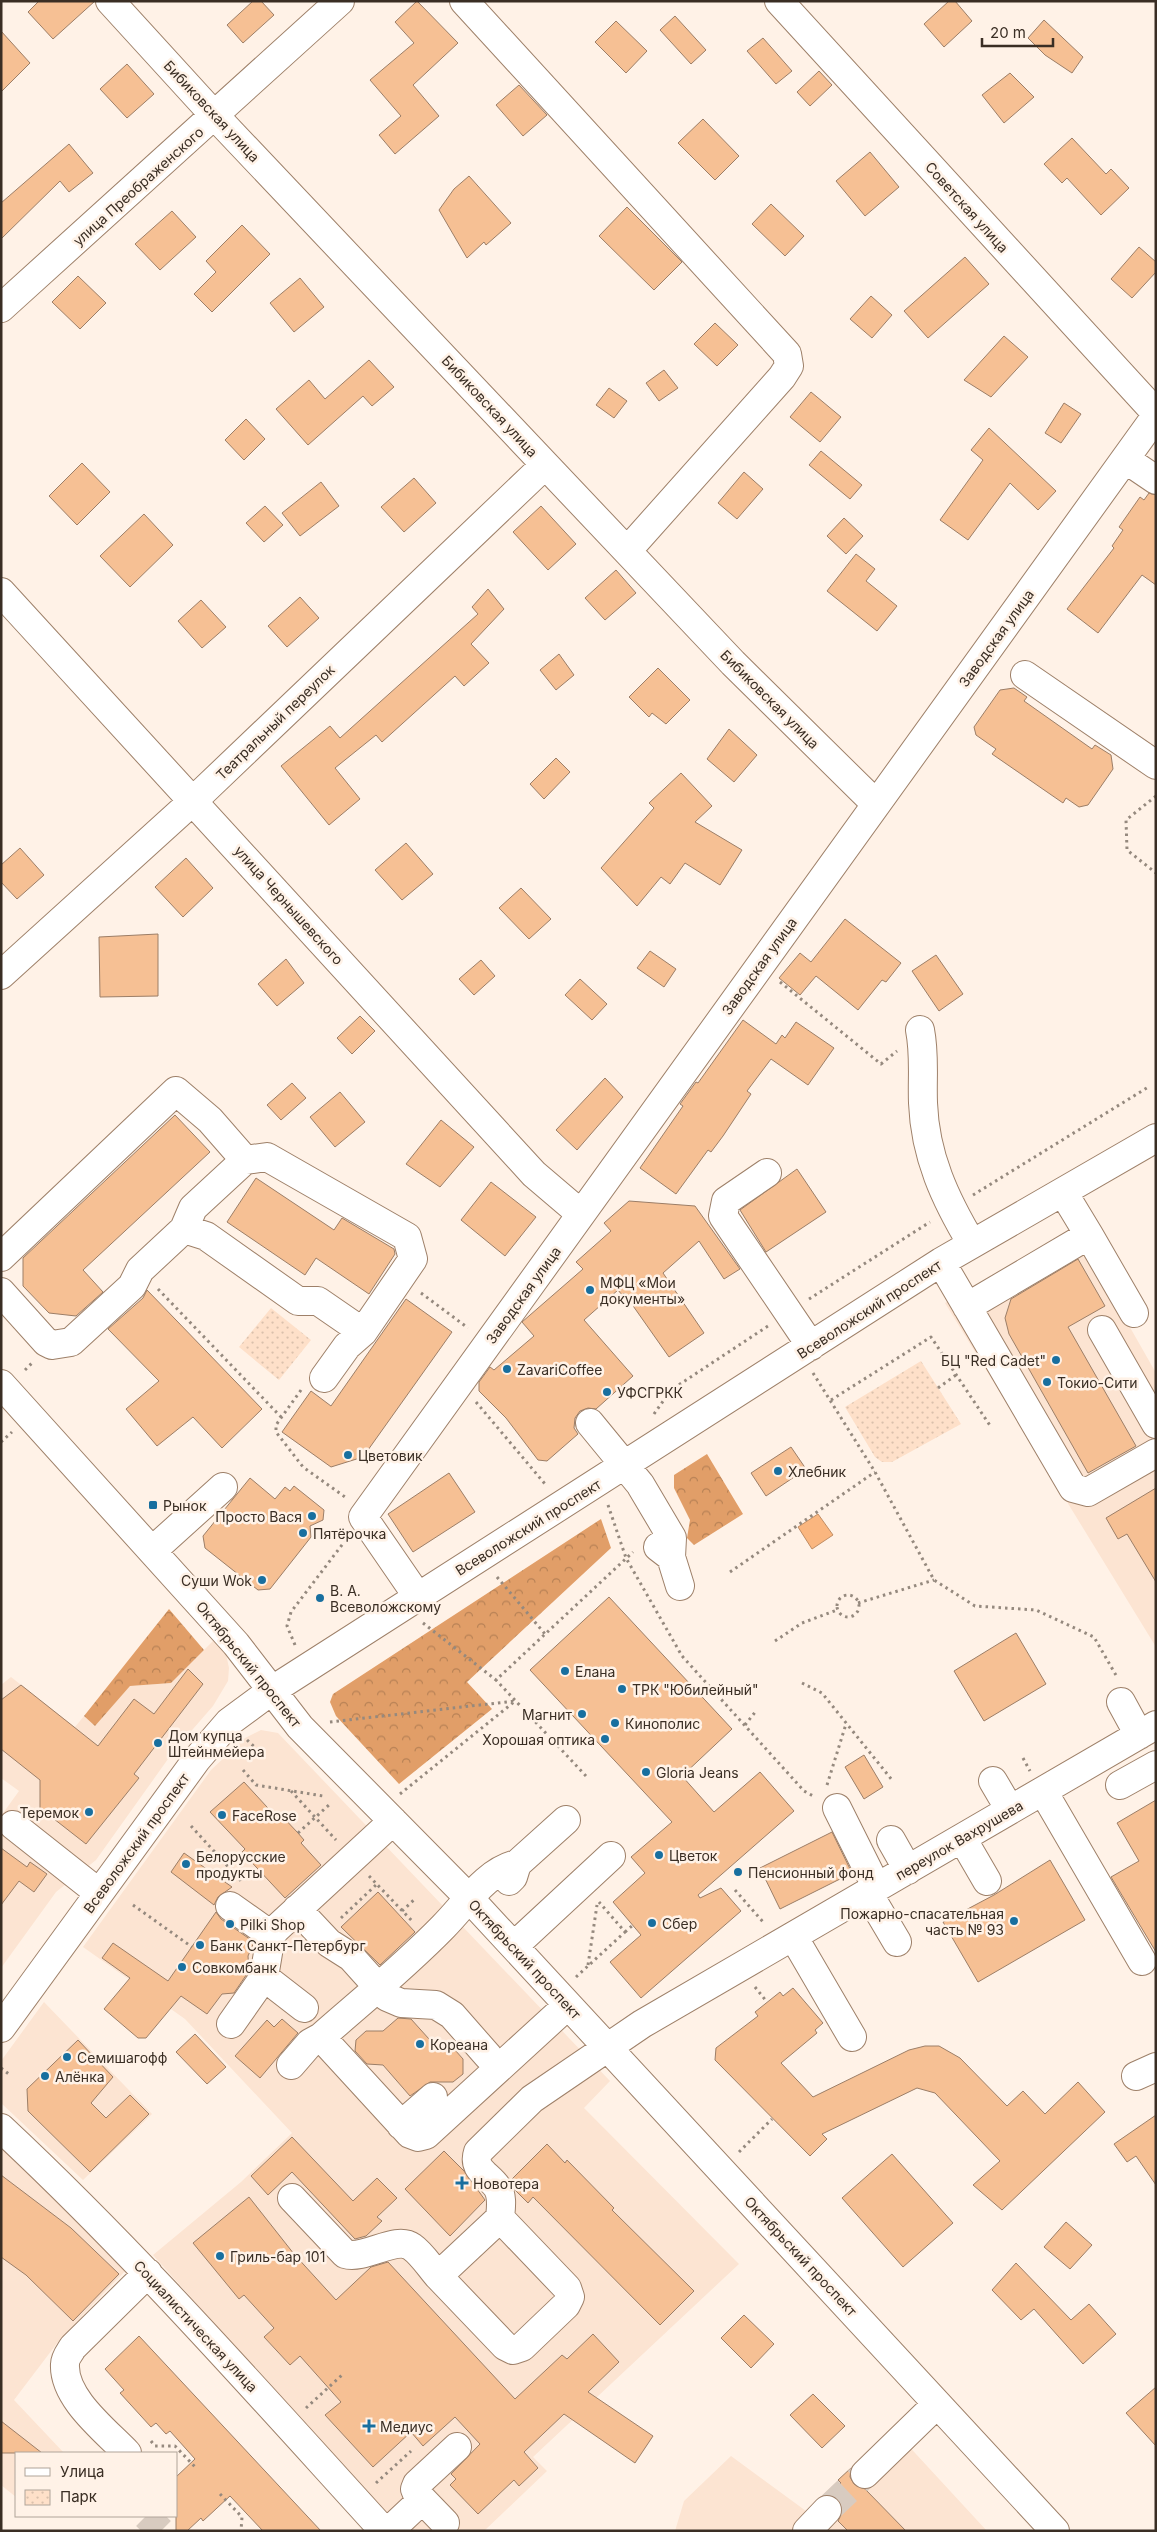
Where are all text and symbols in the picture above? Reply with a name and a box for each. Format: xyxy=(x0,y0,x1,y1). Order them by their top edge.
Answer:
scale bar xyxy=(982,15,1053,47)
text: 20 m xyxy=(990,23,1026,42)
street label: Бибиковская улица xyxy=(161,57,263,165)
street label: улица Преображенского xyxy=(69,123,207,249)
street label: Советская улица xyxy=(922,158,1012,256)
street label: Бибиковская улица xyxy=(439,352,541,460)
street label: Заводская улица xyxy=(955,586,1037,690)
street label: Бибиковская улица xyxy=(717,646,823,752)
street label: Театральный переулок xyxy=(212,661,338,783)
street label: улица Чернышевского xyxy=(231,842,347,968)
street label: Заводская улица xyxy=(718,914,800,1018)
street label: Заводская улица xyxy=(482,1243,564,1347)
street label: Всеволожский проспект xyxy=(794,1256,945,1362)
place label: МФЦ «Мои документы» xyxy=(600,1274,685,1307)
marker: МФЦ «Мои документы» xyxy=(584,1284,596,1296)
place label: БЦ "Red Cadet" xyxy=(941,1352,1046,1369)
marker: БЦ "Red Cadet" xyxy=(1050,1354,1062,1366)
place label: ZavariCoffee xyxy=(517,1361,602,1378)
marker: ZavariCoffee xyxy=(501,1363,513,1375)
place label: Токио-Сити xyxy=(1057,1374,1138,1391)
marker: Токио-Сити xyxy=(1041,1376,1053,1388)
place label: УФСГРКК xyxy=(617,1384,684,1401)
marker: УФСГРКК xyxy=(601,1386,613,1398)
place label: Цветовик xyxy=(358,1447,423,1464)
marker: Цветовик xyxy=(342,1449,354,1461)
place label: Хлебник xyxy=(788,1463,847,1480)
marker: Хлебник xyxy=(772,1465,784,1477)
street label: Всеволожский проспект xyxy=(452,1475,604,1579)
place label: Рынок xyxy=(163,1497,207,1514)
marker: Рынок xyxy=(147,1499,159,1511)
place label: Просто Вася xyxy=(215,1508,302,1525)
marker: Просто Вася xyxy=(306,1510,318,1522)
place label: Пятёрочка xyxy=(313,1525,386,1542)
marker: Пятёрочка xyxy=(297,1527,309,1539)
place label: Суши Wok xyxy=(181,1572,252,1589)
marker: Суши Wok xyxy=(256,1574,268,1586)
place label: В. А. Всеволожскому xyxy=(330,1582,441,1615)
marker: В. А. Всеволожскому xyxy=(314,1592,326,1604)
street label: Октябрьский проспект xyxy=(193,1598,305,1731)
place label: Елана xyxy=(575,1663,615,1680)
marker: Елана xyxy=(559,1665,571,1677)
place label: ТРК "Юбилейный" xyxy=(632,1681,759,1698)
marker: ТРК "Юбилейный" xyxy=(616,1683,628,1695)
place label: Магнит xyxy=(522,1706,572,1723)
marker: Магнит xyxy=(576,1708,588,1720)
place label: Кинополис xyxy=(625,1715,700,1732)
marker: Кинополис xyxy=(609,1717,621,1729)
place label: Дом купца Штейнмейера xyxy=(168,1727,265,1760)
place label: Хорошая оптика xyxy=(482,1731,595,1748)
marker: Хорошая оптика xyxy=(599,1733,611,1745)
marker: Дом купца Штейнмейера xyxy=(152,1737,164,1749)
place label: Gloria Jeans xyxy=(656,1764,739,1781)
marker: Gloria Jeans xyxy=(640,1766,652,1778)
street label: Всеволожский проспект xyxy=(80,1769,193,1916)
street label: переулок Вахрушева xyxy=(892,1797,1026,1883)
place label: Теремок xyxy=(19,1804,79,1821)
marker: Теремок xyxy=(83,1806,95,1818)
place label: FaceRose xyxy=(232,1807,297,1824)
marker: FaceRose xyxy=(216,1809,228,1821)
place label: Цветок xyxy=(669,1847,718,1864)
place label: Белорусские продукты xyxy=(196,1848,286,1881)
marker: Цветок xyxy=(653,1849,665,1861)
marker: Белорусские продукты xyxy=(180,1858,192,1870)
place label: Пенсионный фонд xyxy=(748,1864,874,1881)
marker: Пенсионный фонд xyxy=(732,1866,744,1878)
street label: Октябрьский проспект xyxy=(465,1896,585,2023)
place label: Пожарно-спасательная часть № 93 xyxy=(840,1905,1004,1938)
place label: Сбер xyxy=(662,1915,697,1932)
marker: Пожарно-спасательная часть № 93 xyxy=(1008,1915,1020,1927)
place label: Pilki Shop xyxy=(240,1916,305,1933)
marker: Сбер xyxy=(646,1917,658,1929)
marker: Pilki Shop xyxy=(224,1918,236,1930)
place label: Банк Санкт-Петербург xyxy=(210,1937,366,1954)
marker: Банк Санкт-Петербург xyxy=(194,1939,206,1951)
place label: Совкомбанк xyxy=(192,1959,277,1976)
marker: Совкомбанк xyxy=(176,1961,188,1973)
place label: Кореана xyxy=(430,2036,488,2053)
marker: Кореана xyxy=(414,2038,426,2050)
place label: Семишагофф xyxy=(77,2049,167,2066)
marker: Семишагофф xyxy=(61,2051,73,2063)
place label: Алёнка xyxy=(55,2068,105,2085)
marker: Алёнка xyxy=(39,2070,51,2082)
place label: Новотера xyxy=(473,2175,539,2192)
marker: Новотера xyxy=(455,2176,469,2190)
street label: Октябрьский проспект xyxy=(741,2193,861,2320)
place label: Гриль-бар 101 xyxy=(230,2248,325,2265)
marker: Гриль-бар 101 xyxy=(214,2250,226,2262)
street label: Социалистическая улица xyxy=(131,2257,261,2395)
place label: Медиус xyxy=(380,2418,433,2435)
marker: Медиус xyxy=(362,2419,376,2433)
legend xyxy=(15,2452,178,2517)
text: Улица xyxy=(60,2462,104,2481)
text: Парк xyxy=(60,2487,97,2506)

